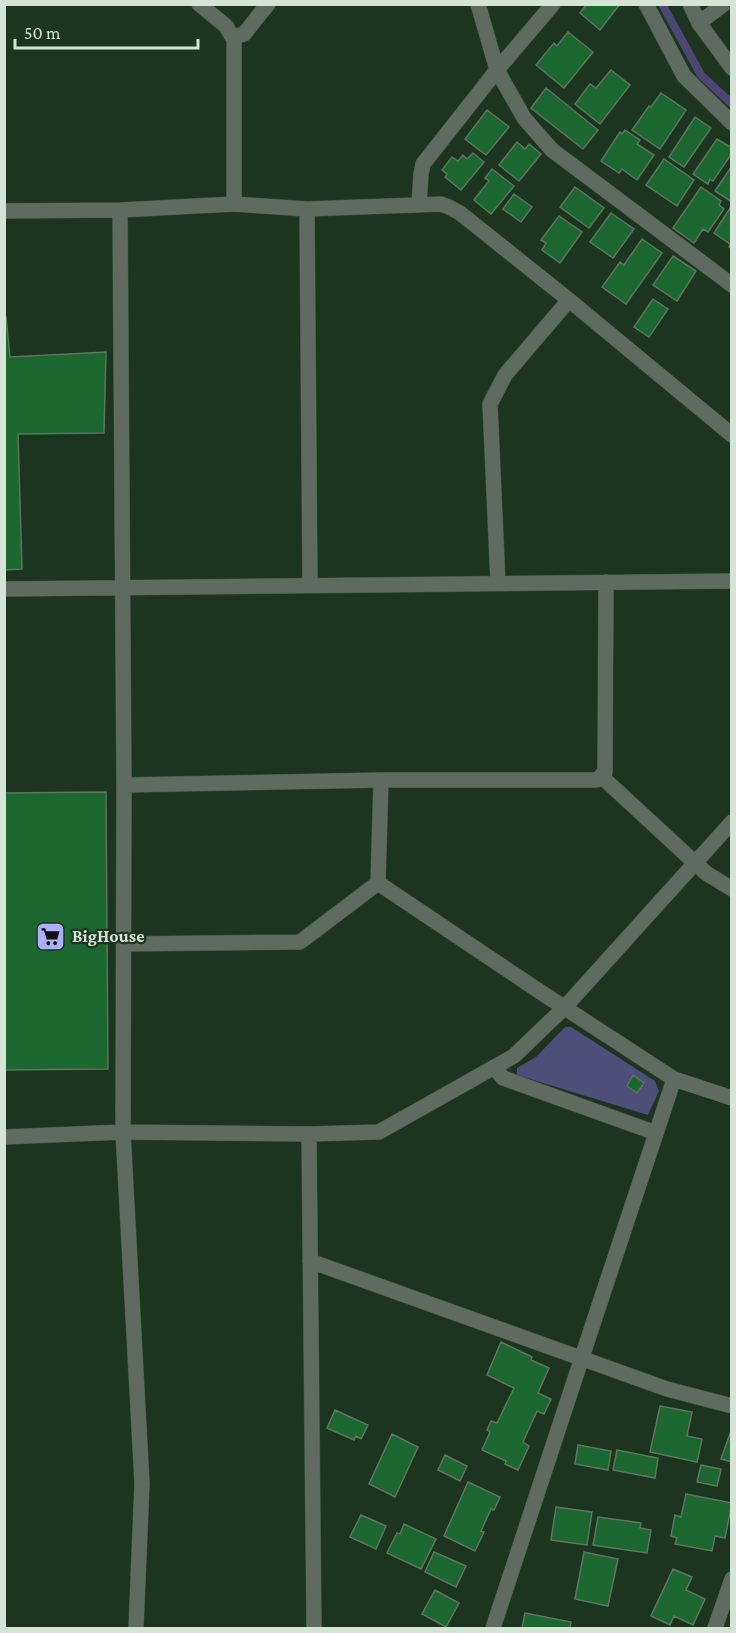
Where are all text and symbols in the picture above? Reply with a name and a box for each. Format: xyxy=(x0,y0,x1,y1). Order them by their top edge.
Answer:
scale bar xyxy=(15,12,198,50)
text: 50 m xyxy=(24,23,61,43)
supermarket icon: BigHouse xyxy=(35,920,67,952)
place label: BigHouse xyxy=(72,926,145,946)

